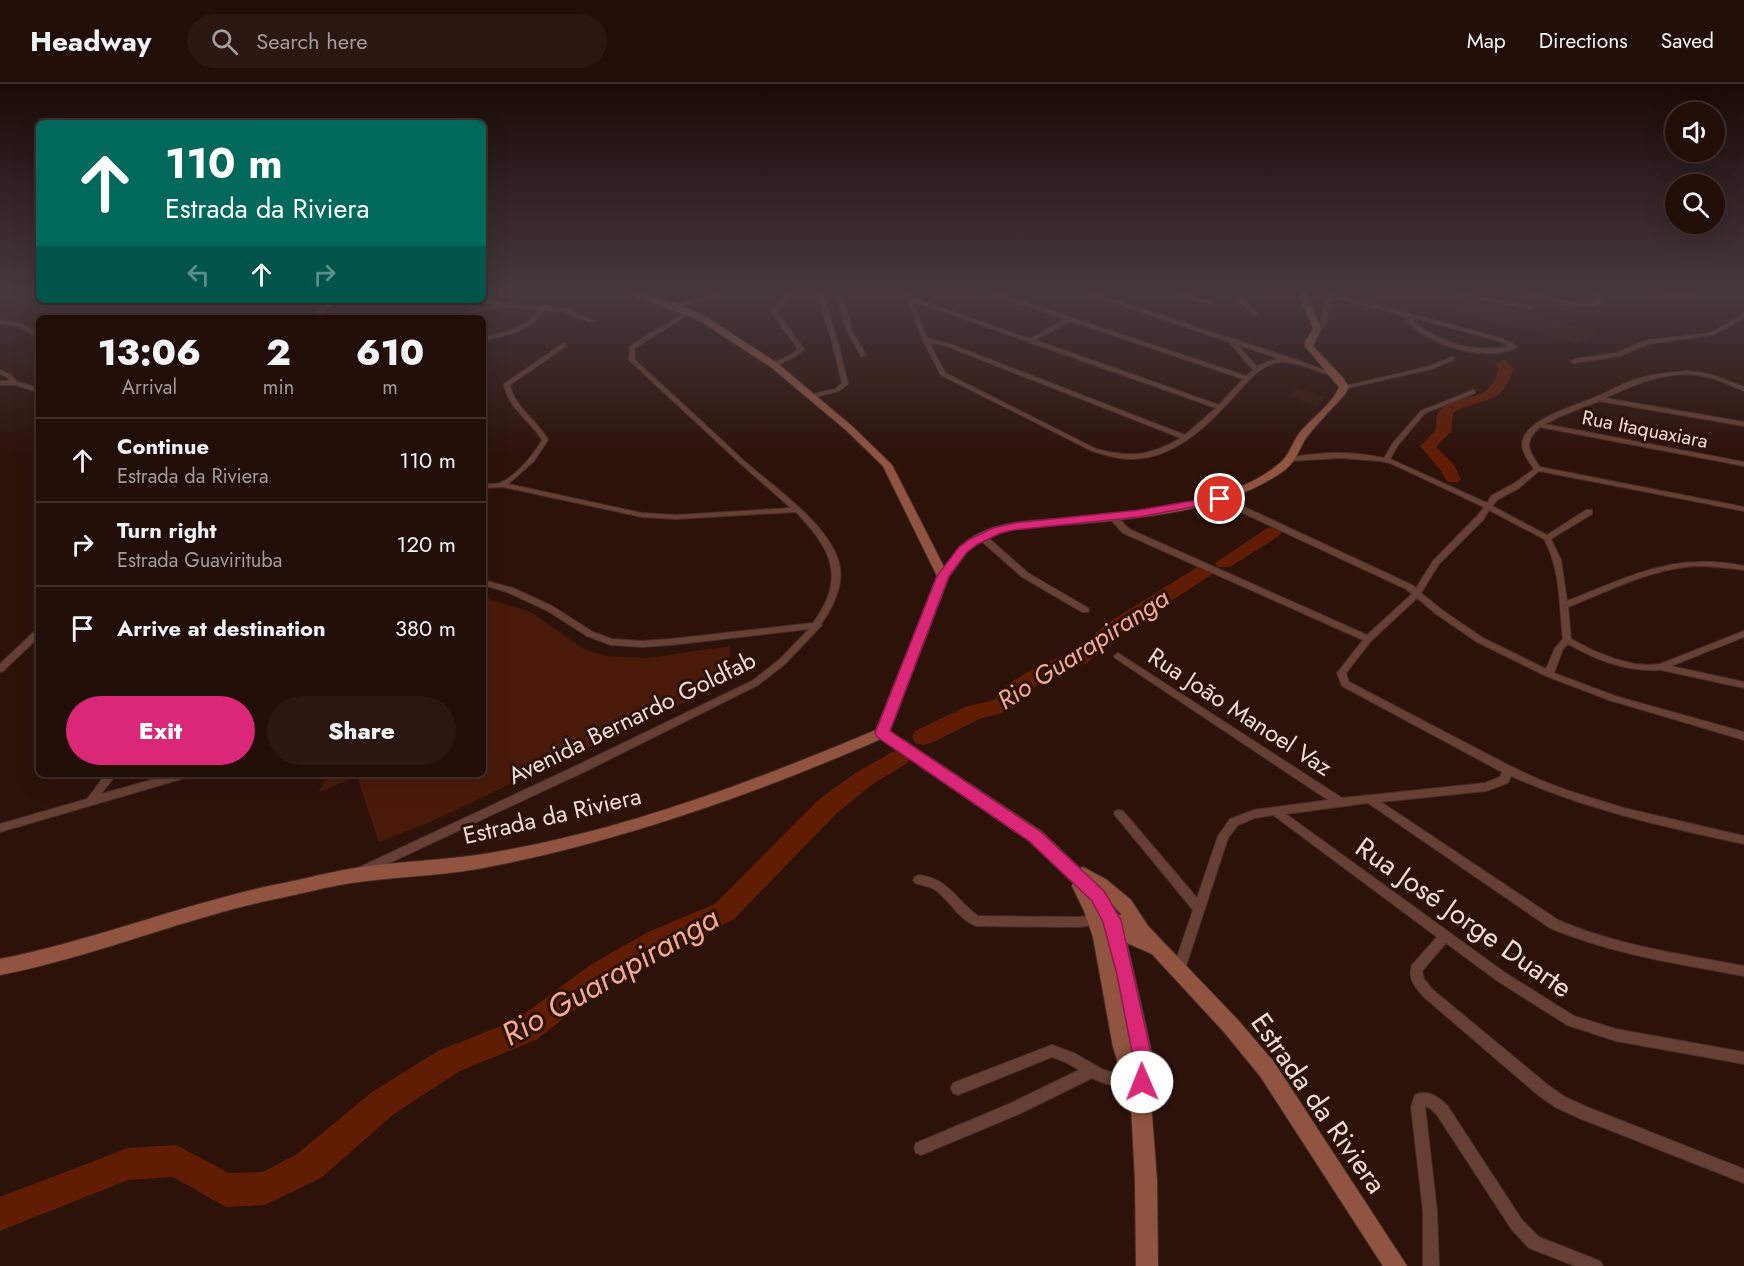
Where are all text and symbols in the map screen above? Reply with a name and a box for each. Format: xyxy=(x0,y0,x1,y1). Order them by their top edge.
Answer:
search box xyxy=(187,14,607,68)
text: Headway xyxy=(30,21,151,62)
icon: search xyxy=(208,25,241,58)
text: Search here xyxy=(256,25,368,57)
text: Map xyxy=(1467,26,1506,56)
text: Directions xyxy=(1539,26,1628,56)
text: Saved xyxy=(1661,26,1714,56)
map controls xyxy=(1665,102,1725,234)
button: sound xyxy=(1665,102,1725,162)
text: 110 m xyxy=(165,133,283,194)
icon: ahead xyxy=(66,144,144,222)
button: search xyxy=(1665,174,1725,234)
text: Estrada da Riviera xyxy=(165,189,370,228)
icon: left xyxy=(182,258,215,291)
icon: ahead xyxy=(245,258,278,291)
icon: right xyxy=(308,258,341,291)
text: 13:06 xyxy=(98,326,201,378)
text: 2 xyxy=(266,326,291,378)
text: 610 xyxy=(356,326,424,378)
text: Arrival xyxy=(122,373,177,402)
text: min xyxy=(263,373,294,402)
text: m xyxy=(382,373,398,402)
street label: Rua Itaquaxiara xyxy=(1579,403,1710,456)
text: Continue xyxy=(117,430,209,462)
icon: ahead xyxy=(66,444,99,477)
text: 110 m xyxy=(399,444,456,476)
text: Estrada da Riviera xyxy=(117,462,269,491)
pin xyxy=(1194,473,1245,524)
icon: arrive xyxy=(1203,482,1236,515)
text: Turn right xyxy=(117,514,217,546)
icon: right xyxy=(66,528,99,561)
text: 120 m xyxy=(397,528,456,560)
text: Estrada Guavirituba xyxy=(117,546,282,575)
water label: Rio Guarapiranga xyxy=(989,579,1177,719)
icon: arrive xyxy=(66,612,99,645)
text: Arrive at destination xyxy=(117,612,326,644)
text: 380 m xyxy=(395,612,456,644)
street label: Rua João Manoel Vaz xyxy=(1141,639,1339,784)
street label: Avenida Bernardo Goldfab xyxy=(502,642,762,793)
button: Exit xyxy=(66,696,255,765)
button: Share xyxy=(267,696,456,765)
street label: Estrada da Riviera xyxy=(459,778,644,853)
street label: Rua José Jorge Duarte xyxy=(1347,827,1580,1008)
water label: Rio Guarapiranga xyxy=(493,895,728,1057)
street label: Estrada da Riviera xyxy=(1241,1005,1396,1202)
position arrow xyxy=(1110,1050,1174,1114)

